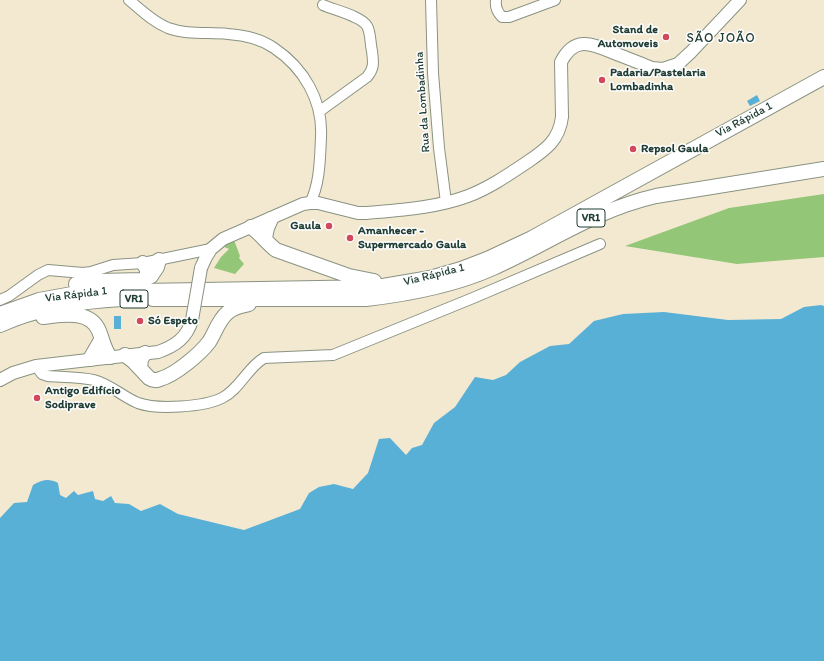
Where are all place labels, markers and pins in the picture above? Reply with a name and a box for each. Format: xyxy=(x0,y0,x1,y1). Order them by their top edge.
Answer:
place label: Stand de Automoveis xyxy=(598,23,658,51)
marker: Stand de Automoveis xyxy=(661,32,671,42)
place label: Padaria/Pastelaria Lombadinha xyxy=(610,66,706,94)
marker: Padaria/Pastelaria Lombadinha xyxy=(597,75,607,85)
place label: Repsol Gaula xyxy=(641,142,708,156)
marker: Repsol Gaula xyxy=(628,144,638,154)
place label: Gaula xyxy=(290,219,321,233)
marker: Gaula xyxy=(324,221,334,231)
place label: Amanhecer - Supermercado Gaula xyxy=(358,224,466,252)
marker: Amanhecer - Supermercado Gaula xyxy=(345,233,355,243)
place label: Só Espeto xyxy=(148,314,198,328)
marker: Só Espeto xyxy=(135,316,145,326)
place label: Antigo Edifício Sodiprave xyxy=(45,384,121,412)
marker: Antigo Edifício Sodiprave xyxy=(32,393,42,403)

